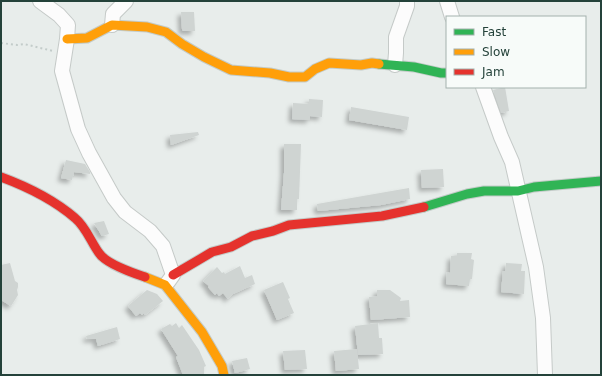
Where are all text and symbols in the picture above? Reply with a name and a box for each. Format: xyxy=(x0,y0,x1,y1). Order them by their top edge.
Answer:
legend xyxy=(446,16,586,88)
text: Fast xyxy=(482,25,506,39)
text: Slow xyxy=(482,45,510,59)
text: Jam xyxy=(481,65,505,79)

